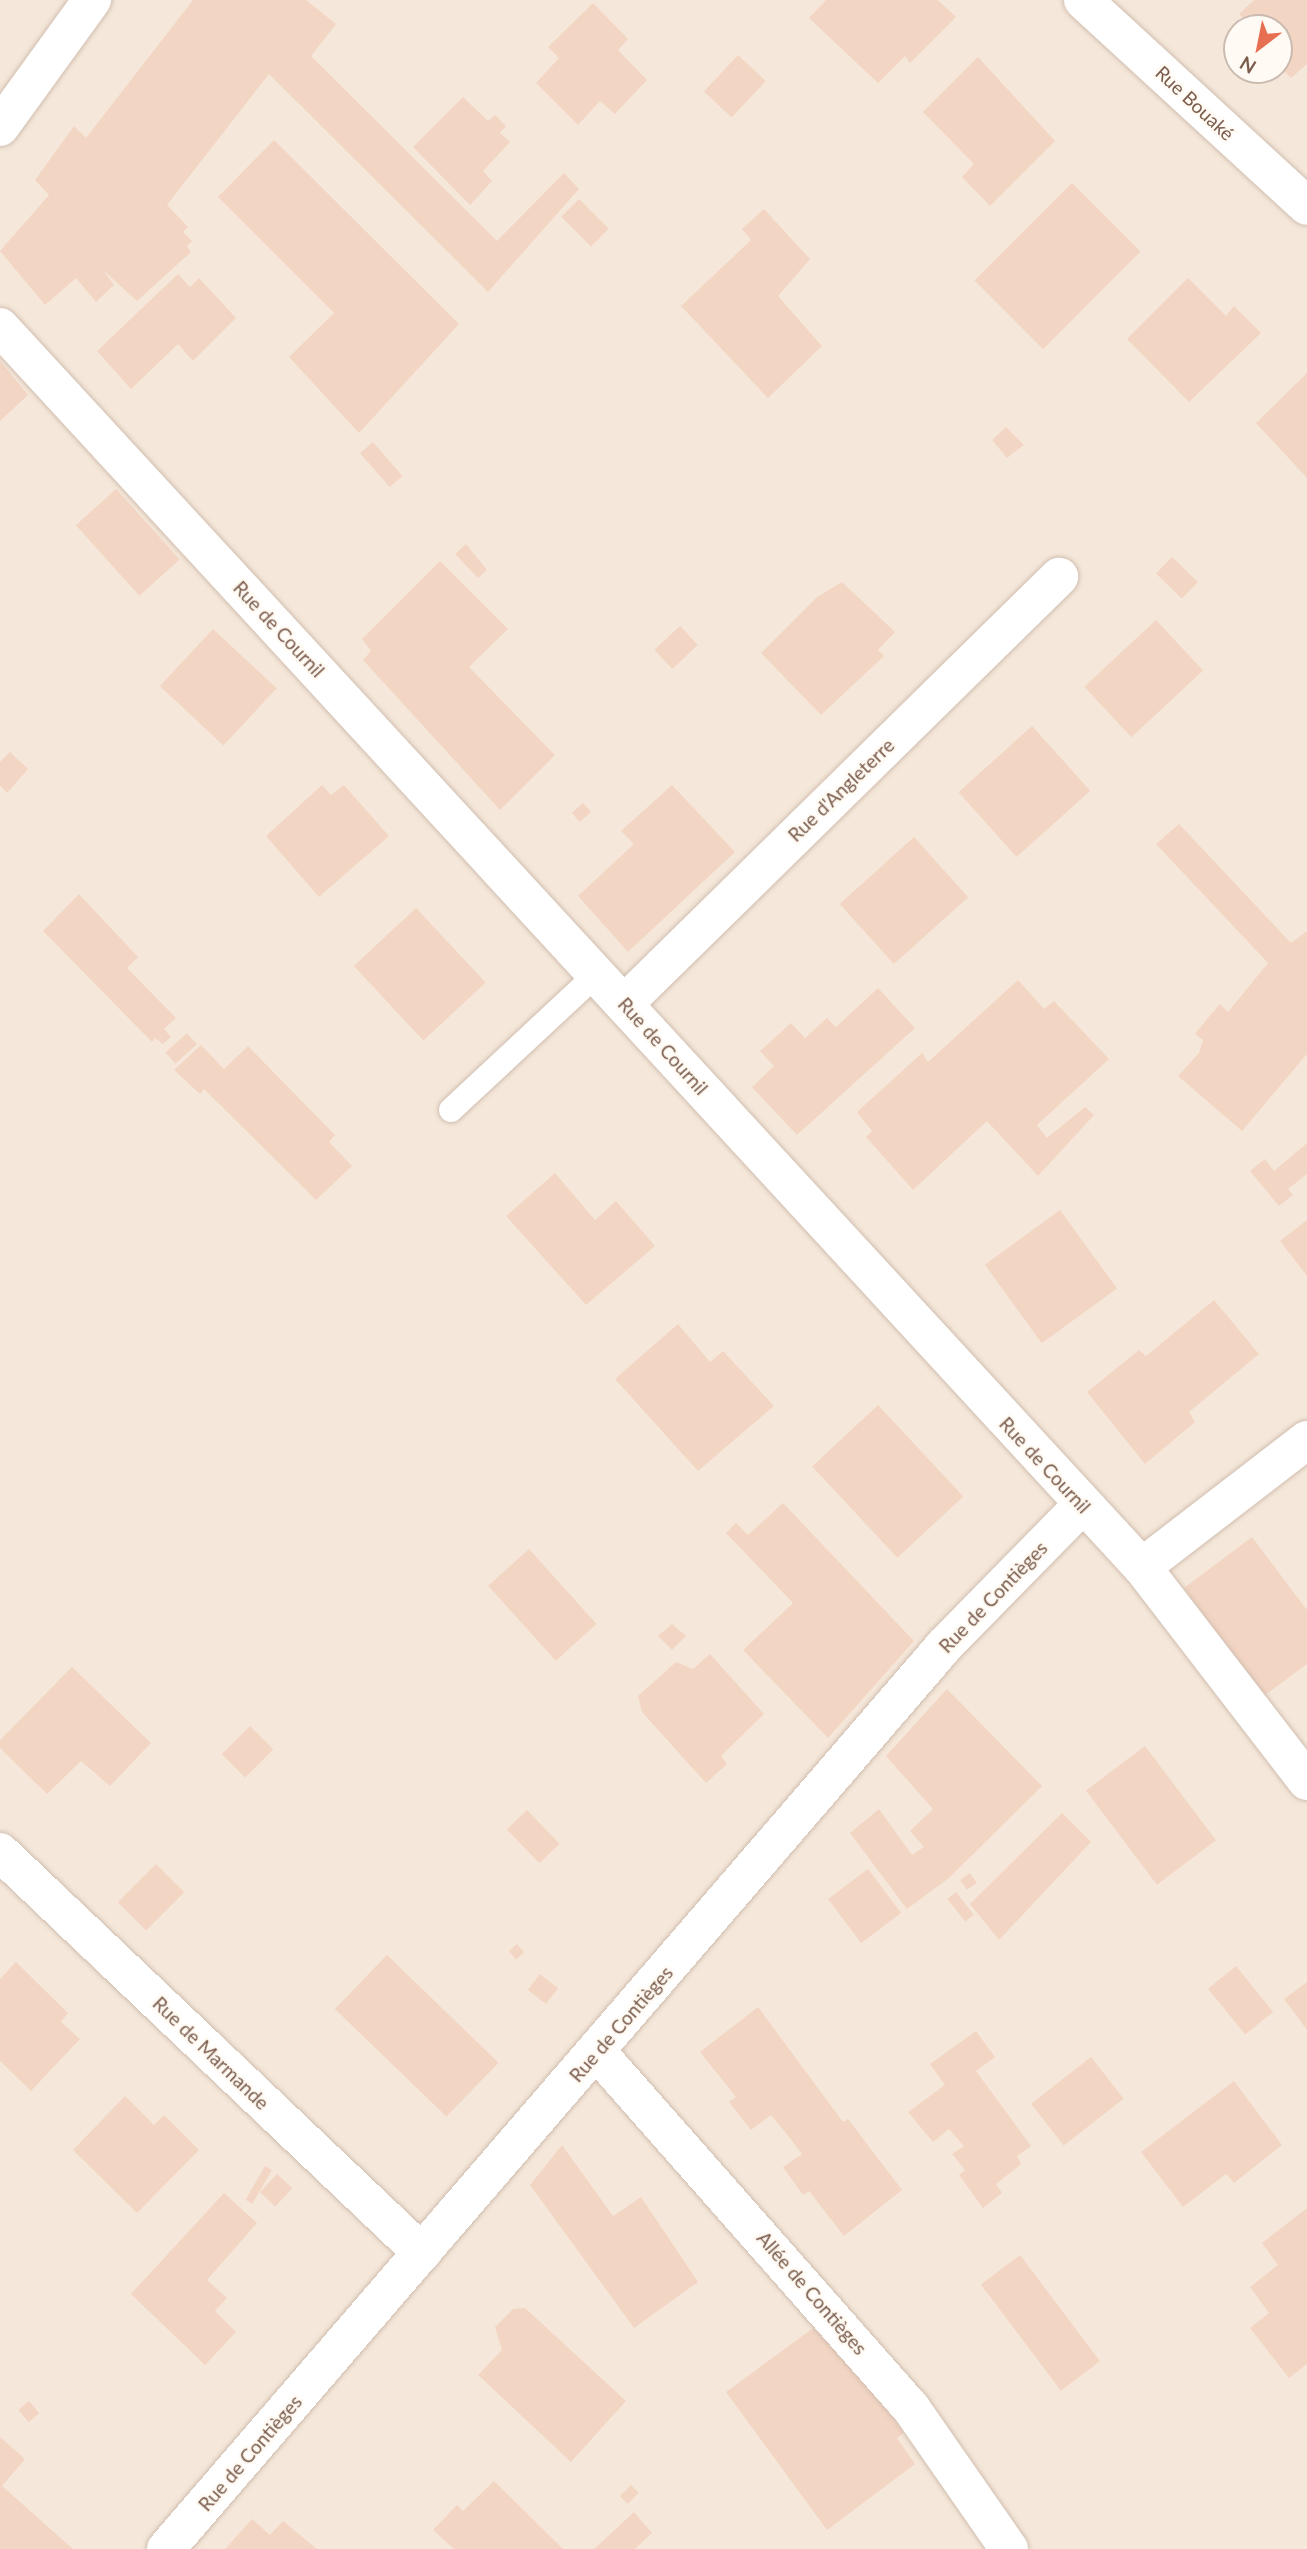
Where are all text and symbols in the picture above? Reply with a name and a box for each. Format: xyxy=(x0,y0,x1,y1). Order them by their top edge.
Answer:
north arrow xyxy=(1223,14,1293,84)
text: N xyxy=(1235,52,1260,79)
street label: Rue Bouaké xyxy=(1151,61,1239,145)
street label: Rue de Cournil xyxy=(229,576,329,682)
street label: Rue d'Angleterre xyxy=(783,734,899,846)
street label: Rue de Cournil xyxy=(613,993,713,1099)
street label: Rue de Cournil xyxy=(995,1412,1095,1518)
street label: Rue de Contièges xyxy=(934,1537,1052,1657)
street label: Rue de Contièges xyxy=(565,1961,677,2087)
street label: Rue de Marmande xyxy=(148,1992,274,2114)
street label: Allée de Contièges xyxy=(752,2227,872,2359)
street label: Rue de Contièges xyxy=(194,2390,306,2516)

